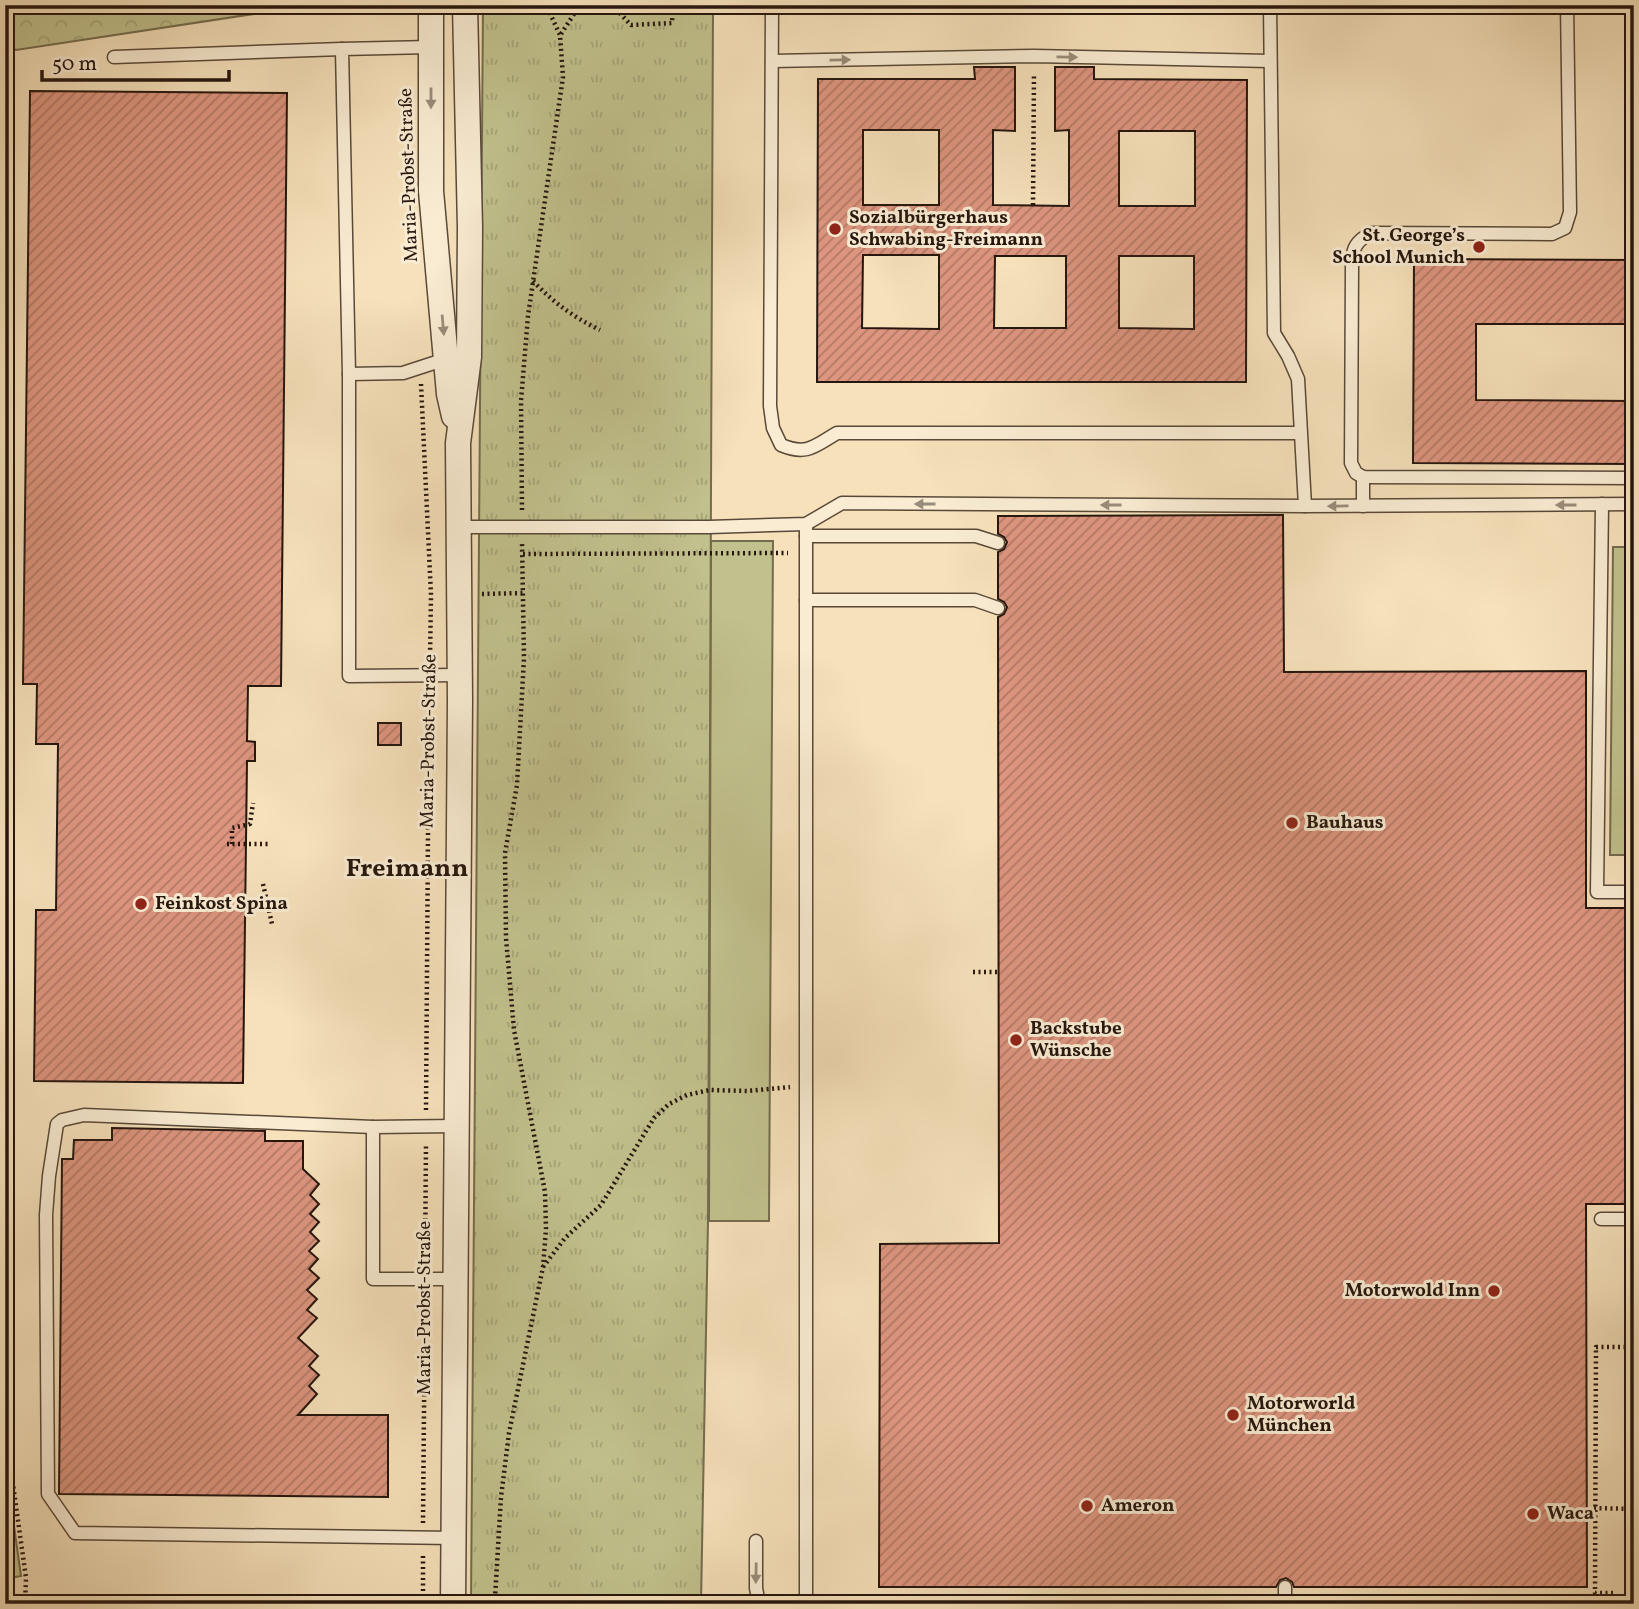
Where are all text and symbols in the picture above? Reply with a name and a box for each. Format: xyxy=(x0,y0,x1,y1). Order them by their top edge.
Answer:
scale bar xyxy=(42,38,229,82)
text: 50 m xyxy=(52,50,97,79)
one-way arrow xyxy=(1057,51,1079,63)
one-way arrow xyxy=(829,54,851,66)
street label: Maria-Probst-Straße xyxy=(393,87,425,263)
one-way arrow xyxy=(425,87,436,109)
place label: Sozialbürgerhaus Schwabing-Freimann xyxy=(849,205,1043,253)
marker: Sozialbürgerhaus Schwabing-Freimann xyxy=(827,221,843,237)
place label: St. George’s School Munich xyxy=(1332,223,1465,271)
marker: St. George’s School Munich xyxy=(1471,239,1487,255)
one-way arrow xyxy=(438,314,449,336)
one-way arrow xyxy=(914,498,936,509)
one-way arrow xyxy=(1099,499,1121,511)
one-way arrow xyxy=(1554,499,1576,510)
one-way arrow xyxy=(1327,500,1349,512)
street label: Maria-Probst-Straße xyxy=(414,654,444,828)
place label: Bauhaus xyxy=(1306,810,1384,836)
marker: Bauhaus xyxy=(1284,815,1300,831)
district label: Freimann xyxy=(346,851,468,887)
place label: Feinkost Spina xyxy=(155,891,288,917)
marker: Feinkost Spina xyxy=(133,896,149,912)
place label: Backstube Wünsche xyxy=(1030,1016,1122,1064)
marker: Backstube Wünsche xyxy=(1008,1032,1024,1048)
street label: Maria-Probst-Straße xyxy=(412,1221,438,1395)
place label: Motorwold Inn xyxy=(1345,1278,1480,1304)
marker: Motorwold Inn xyxy=(1486,1283,1502,1299)
place label: Motorworld München xyxy=(1247,1391,1356,1439)
marker: Motorworld München xyxy=(1225,1407,1241,1423)
place label: Ameron xyxy=(1101,1493,1175,1519)
marker: Ameron xyxy=(1079,1498,1095,1514)
place label: Waca xyxy=(1547,1501,1594,1527)
marker: Waca xyxy=(1525,1506,1541,1522)
one-way arrow xyxy=(750,1562,762,1584)

